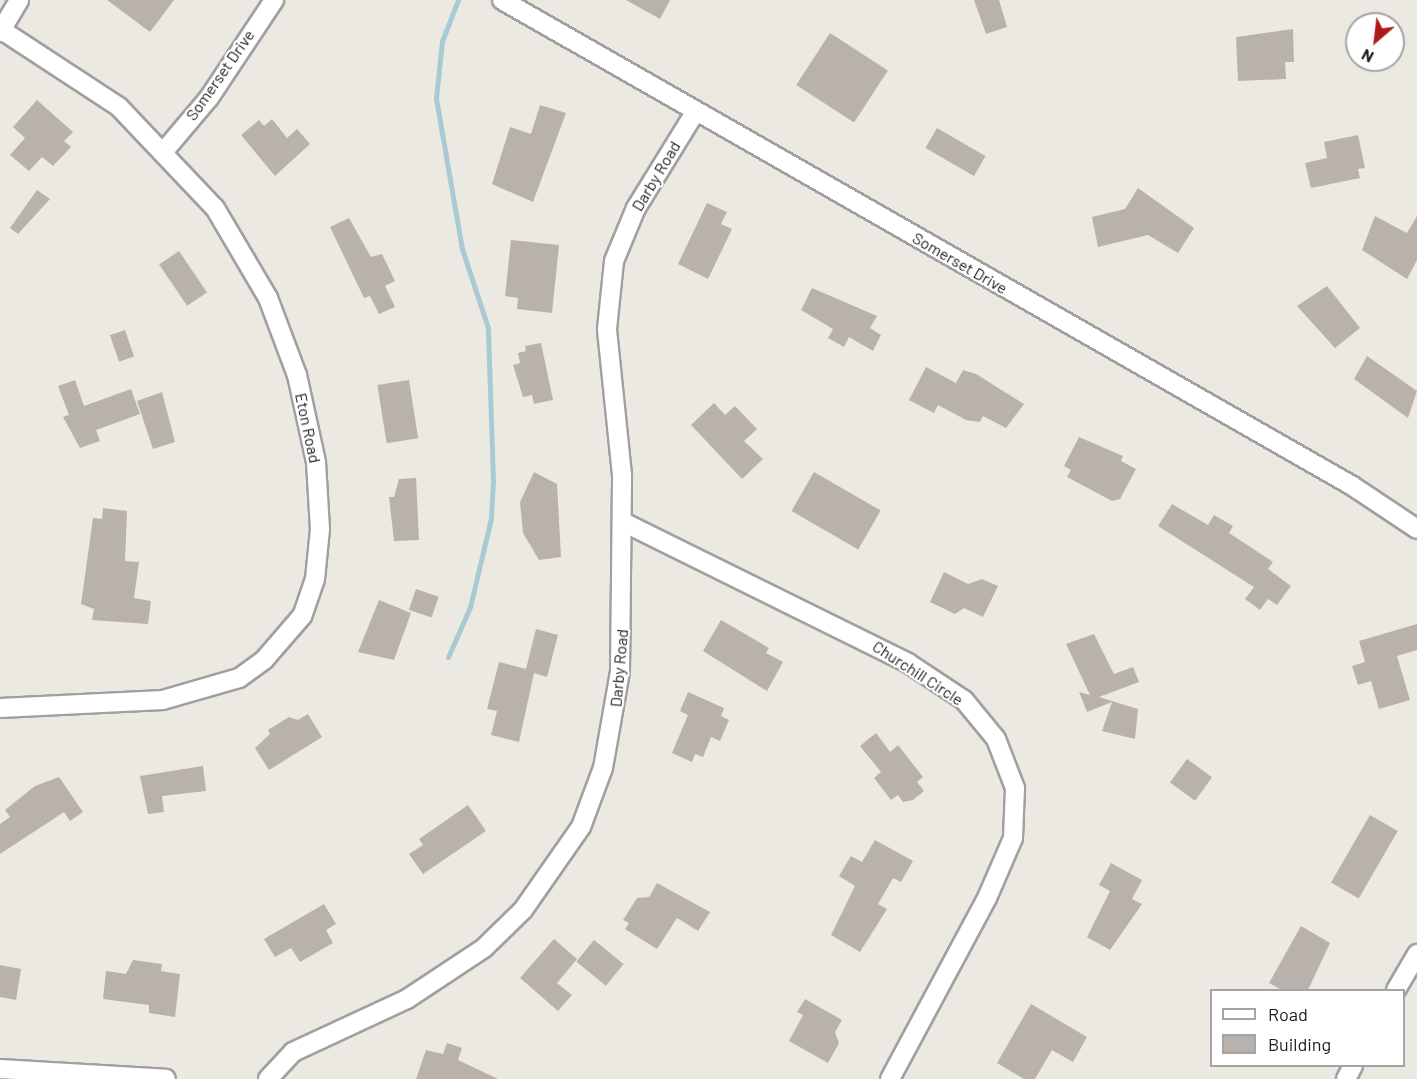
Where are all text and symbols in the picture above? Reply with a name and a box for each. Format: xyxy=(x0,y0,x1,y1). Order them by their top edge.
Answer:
north arrow xyxy=(1345,12,1405,72)
street label: Somerset Drive xyxy=(182,26,258,124)
text: N xyxy=(1358,46,1376,67)
street label: Darby Road xyxy=(628,137,684,215)
street label: Somerset Drive xyxy=(909,228,1011,298)
street label: Eton Road xyxy=(291,391,325,465)
street label: Darby Road xyxy=(606,628,632,708)
street label: Churchill Circle xyxy=(869,637,967,709)
legend xyxy=(1210,989,1405,1067)
text: Road xyxy=(1268,1003,1308,1025)
text: Building xyxy=(1268,1033,1331,1055)

